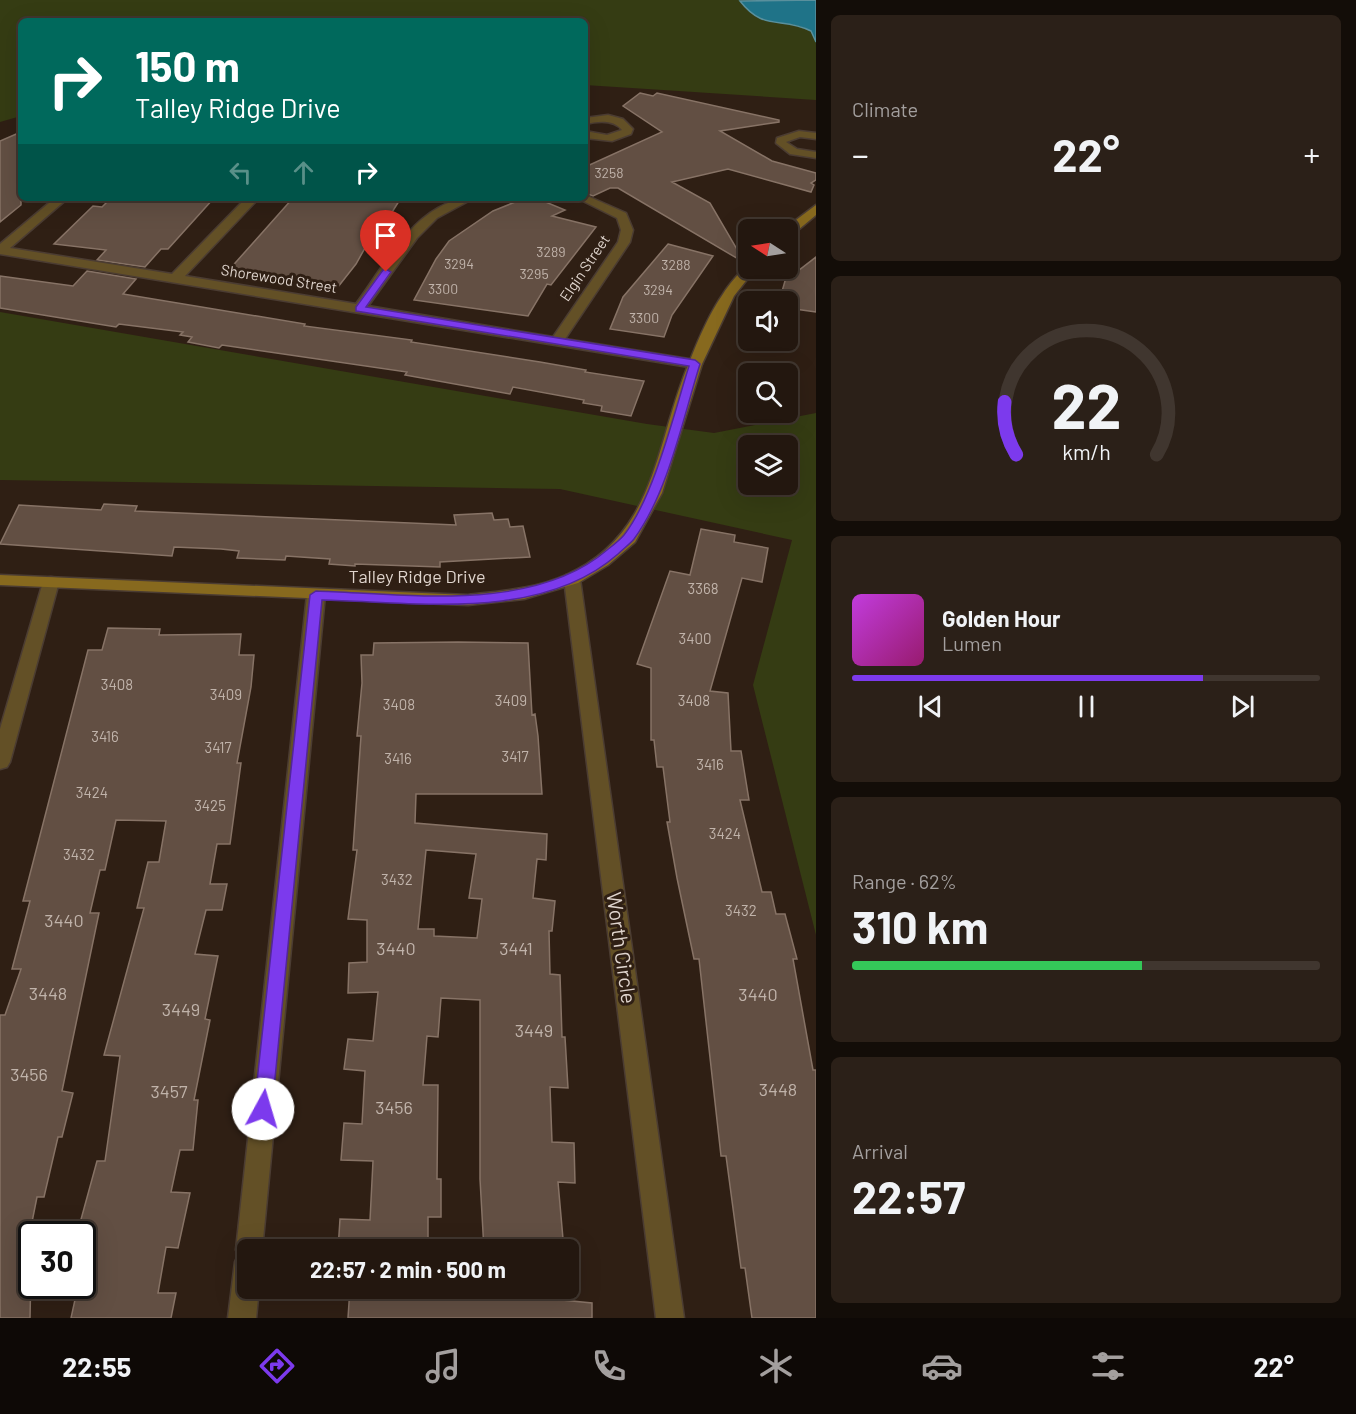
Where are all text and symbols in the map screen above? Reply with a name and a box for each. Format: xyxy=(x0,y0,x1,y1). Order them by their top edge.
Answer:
text: 150 m xyxy=(135,40,240,90)
icon: right xyxy=(36,42,114,120)
text: Talley Ridge Drive xyxy=(135,91,341,123)
text: Climate xyxy=(852,97,918,121)
text: 22° xyxy=(1052,127,1120,181)
text: − xyxy=(852,134,869,174)
text: + xyxy=(1303,134,1320,174)
icon: left xyxy=(224,156,257,189)
icon: ahead xyxy=(287,156,320,189)
icon: right xyxy=(350,156,383,189)
house number: 3258 xyxy=(594,164,624,181)
pin xyxy=(360,210,411,272)
icon: arrive xyxy=(369,219,402,252)
north arrow xyxy=(738,219,798,279)
map controls xyxy=(738,219,798,495)
street label: Elgin Street xyxy=(555,231,613,304)
house number: 3289 xyxy=(536,243,566,260)
house number: 3294 xyxy=(444,255,474,272)
house number: 3288 xyxy=(661,256,691,273)
street label: Shorewood Street xyxy=(220,260,338,296)
house number: 3295 xyxy=(519,265,549,282)
house number: 3300 xyxy=(428,280,458,297)
house number: 3294 xyxy=(643,281,673,298)
button: sound xyxy=(738,291,798,351)
house number: 3300 xyxy=(629,309,659,326)
button: search xyxy=(738,363,798,423)
text: 22 xyxy=(1051,368,1121,442)
button: layers xyxy=(738,435,798,495)
text: km/h xyxy=(1062,440,1110,465)
street label: Talley Ridge Drive xyxy=(348,565,486,587)
house number: 3368 xyxy=(688,579,719,597)
text: Golden Hour xyxy=(942,605,1060,631)
house number: 3400 xyxy=(679,629,711,647)
text: Lumen xyxy=(942,631,1002,655)
house number: 3408 xyxy=(101,675,133,693)
house number: 3409 xyxy=(210,685,242,703)
icon: previous xyxy=(914,690,947,723)
icon: pause xyxy=(1070,690,1103,723)
icon: next xyxy=(1226,690,1259,723)
house number: 3409 xyxy=(495,691,527,709)
house number: 3408 xyxy=(678,691,710,709)
house number: 3408 xyxy=(383,695,415,713)
house number: 3416 xyxy=(91,727,119,745)
house number: 3417 xyxy=(205,738,231,756)
house number: 3417 xyxy=(502,747,528,765)
house number: 3416 xyxy=(384,749,412,767)
house number: 3416 xyxy=(696,755,724,773)
house number: 3424 xyxy=(76,783,108,801)
house number: 3425 xyxy=(194,796,226,814)
house number: 3424 xyxy=(709,824,741,842)
house number: 3432 xyxy=(63,845,95,863)
text: Range · 62% xyxy=(852,869,957,893)
house number: 3432 xyxy=(381,870,413,888)
street label: Worth Circle xyxy=(602,890,643,1005)
text: 310 km xyxy=(852,899,988,953)
house number: 3432 xyxy=(725,901,757,919)
house number: 3440 xyxy=(44,909,84,931)
house number: 3440 xyxy=(376,937,416,959)
house number: 3441 xyxy=(499,937,533,959)
house number: 3448 xyxy=(29,982,67,1004)
house number: 3440 xyxy=(738,983,778,1005)
house number: 3449 xyxy=(162,998,200,1020)
house number: 3449 xyxy=(515,1019,553,1041)
house number: 3456 xyxy=(10,1063,48,1085)
position arrow xyxy=(231,1077,295,1141)
house number: 3448 xyxy=(759,1078,797,1100)
house number: 3457 xyxy=(151,1080,188,1102)
house number: 3456 xyxy=(375,1096,413,1118)
text: Arrival xyxy=(852,1139,908,1163)
text: 22:57 xyxy=(852,1169,965,1223)
speed limit sign: 30 xyxy=(18,1221,96,1299)
text: 22:57 · 2 min · 500 m xyxy=(310,1256,506,1282)
icon: directions xyxy=(256,1345,298,1387)
icon: music xyxy=(422,1345,464,1387)
icon: phone xyxy=(588,1345,630,1387)
icon: climate xyxy=(755,1345,797,1387)
icon: car xyxy=(921,1345,963,1387)
icon: filters xyxy=(1087,1345,1129,1387)
text: 22:55 xyxy=(62,1350,131,1382)
text: 22° xyxy=(1253,1350,1294,1382)

